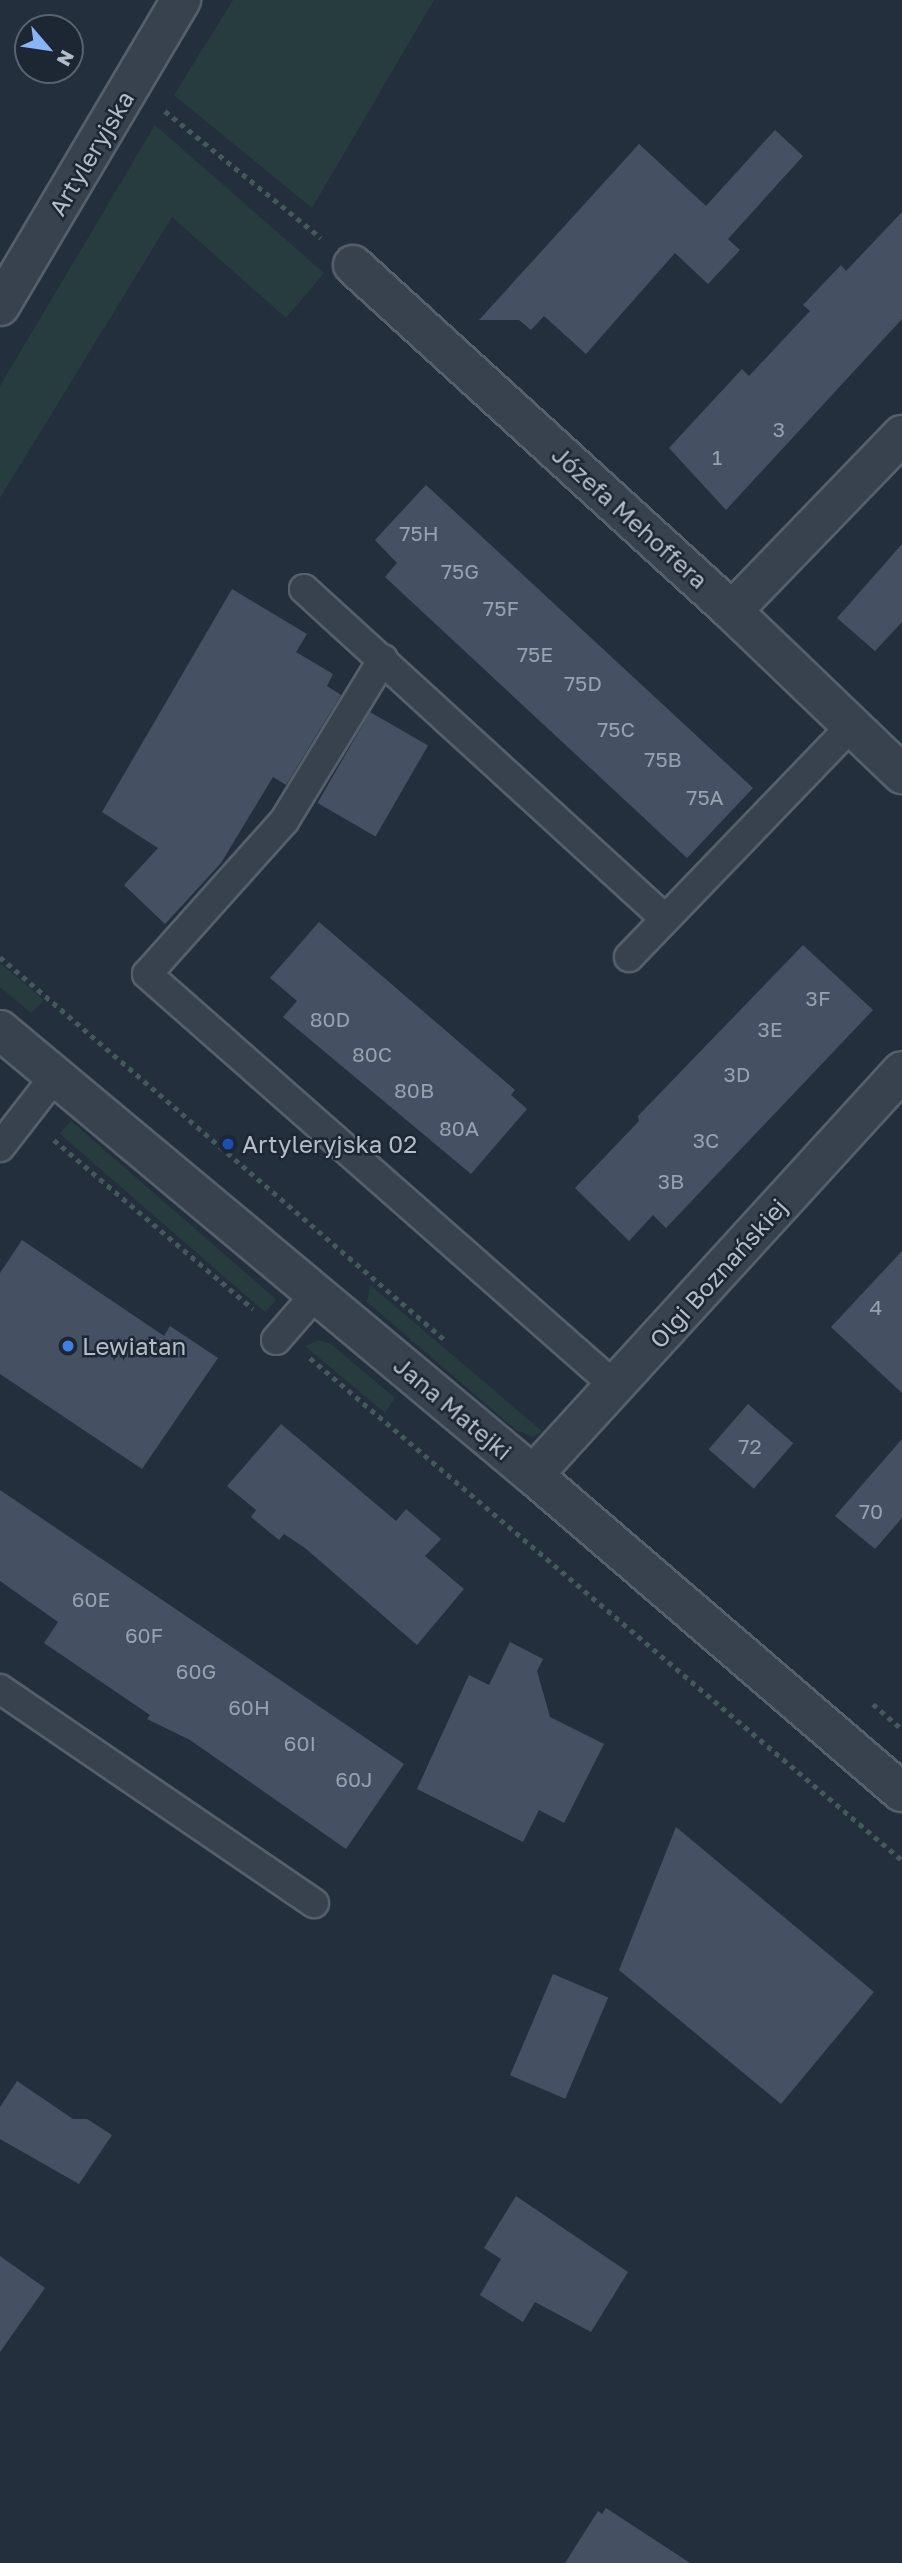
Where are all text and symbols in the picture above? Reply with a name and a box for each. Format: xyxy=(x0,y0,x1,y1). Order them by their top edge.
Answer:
north arrow xyxy=(14,14,84,84)
text: N xyxy=(52,47,80,70)
street label: Artyleryjska xyxy=(43,85,139,221)
house number: 3 xyxy=(773,416,785,442)
street label: Józefa Mehoffera xyxy=(546,440,714,594)
house number: 1 xyxy=(712,444,722,470)
house number: 75H xyxy=(399,520,439,546)
house number: 75G xyxy=(441,558,479,584)
house number: 75F xyxy=(483,595,519,621)
house number: 75E xyxy=(517,641,553,667)
house number: 75D xyxy=(564,670,602,696)
house number: 75C xyxy=(597,716,635,742)
house number: 75B xyxy=(644,746,682,772)
house number: 75A xyxy=(686,784,724,810)
house number: 3F xyxy=(806,985,830,1011)
house number: 80D xyxy=(310,1006,350,1032)
house number: 3E xyxy=(757,1016,783,1042)
house number: 80C xyxy=(352,1041,392,1067)
house number: 3D xyxy=(724,1061,750,1087)
house number: 80B xyxy=(394,1077,434,1103)
house number: 80A xyxy=(439,1115,479,1141)
house number: 3C xyxy=(693,1127,719,1153)
place label: Artyleryjska 02 xyxy=(242,1130,417,1158)
marker: Artyleryjska 02 xyxy=(220,1136,236,1152)
house number: 3B xyxy=(658,1168,684,1194)
street label: Olgi Boznańskiej xyxy=(643,1192,793,1354)
house number: 4 xyxy=(870,1294,882,1320)
place label: Lewiatan xyxy=(82,1332,186,1360)
marker: Lewiatan xyxy=(60,1338,76,1354)
street label: Jana Matejki xyxy=(388,1350,518,1466)
house number: 72 xyxy=(738,1433,762,1459)
house number: 70 xyxy=(859,1498,883,1524)
house number: 60E xyxy=(72,1586,110,1612)
house number: 60F xyxy=(125,1622,163,1648)
house number: 60G xyxy=(176,1658,216,1684)
house number: 60H xyxy=(228,1694,270,1720)
house number: 60I xyxy=(284,1730,316,1756)
house number: 60J xyxy=(335,1766,373,1792)

